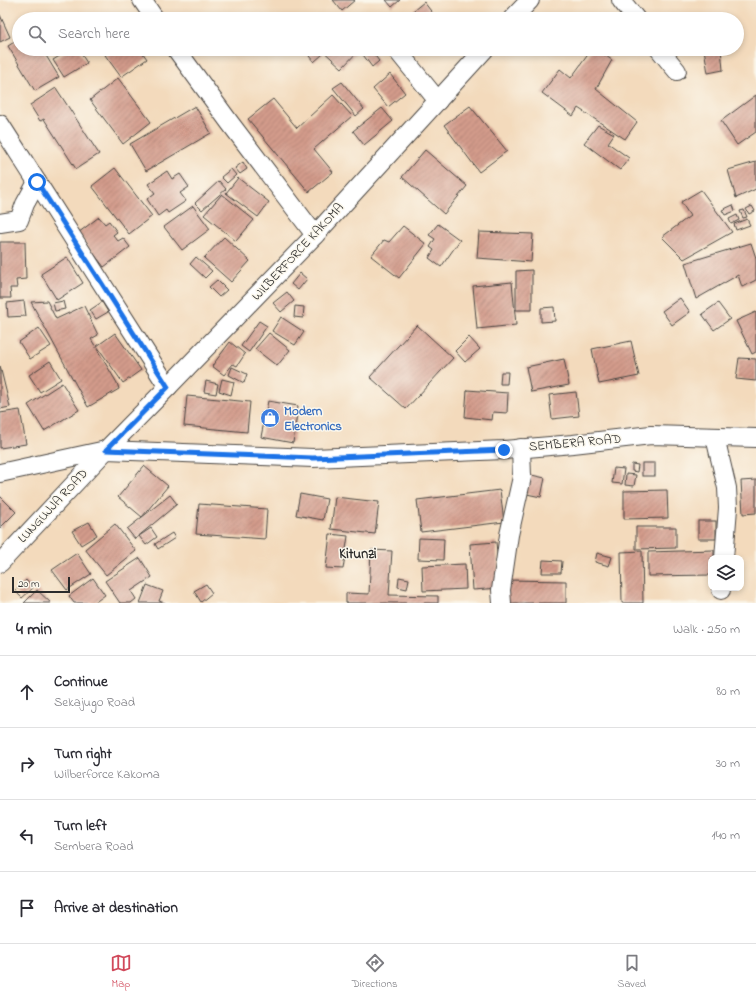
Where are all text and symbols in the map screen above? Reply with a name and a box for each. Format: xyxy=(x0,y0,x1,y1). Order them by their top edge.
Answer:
search box xyxy=(12,12,744,56)
icon: search xyxy=(26,23,48,45)
text: Search here xyxy=(58,23,130,45)
route start xyxy=(28,173,46,191)
street label: WILBERFORCE KAKOMA xyxy=(248,199,348,305)
place label: Modern Electronics xyxy=(284,402,342,436)
shop icon: Modern Electronics xyxy=(259,407,281,429)
street label: SEMBERA ROAD xyxy=(528,430,622,456)
route end xyxy=(495,441,513,459)
street label: LUNGUJJA ROAD xyxy=(13,465,93,547)
district label: Kitunzi xyxy=(339,544,377,565)
map controls xyxy=(708,555,744,591)
button: layers xyxy=(708,555,744,591)
scale bar xyxy=(12,575,70,594)
text: 20 m xyxy=(18,576,40,592)
text: 4 min xyxy=(16,617,52,642)
text: Walk · 250 m xyxy=(673,620,740,639)
text: Continue xyxy=(54,671,108,693)
icon: ahead xyxy=(16,681,38,703)
text: 80 m xyxy=(716,682,740,701)
text: Sekajugo Road xyxy=(54,693,135,712)
text: Turn right xyxy=(54,743,112,765)
icon: right xyxy=(16,753,38,775)
text: 30 m xyxy=(716,754,740,773)
text: Wilberforce Kakoma xyxy=(54,765,160,784)
text: Turn left xyxy=(54,815,107,837)
icon: left xyxy=(16,825,38,847)
text: 140 m xyxy=(712,826,740,845)
text: Sembera Road xyxy=(54,837,134,856)
icon: arrive xyxy=(16,897,38,919)
text: Arrive at destination xyxy=(54,897,178,919)
tab: Map xyxy=(110,952,132,992)
tab: Directions xyxy=(352,952,397,992)
tab: Saved xyxy=(617,952,646,992)

